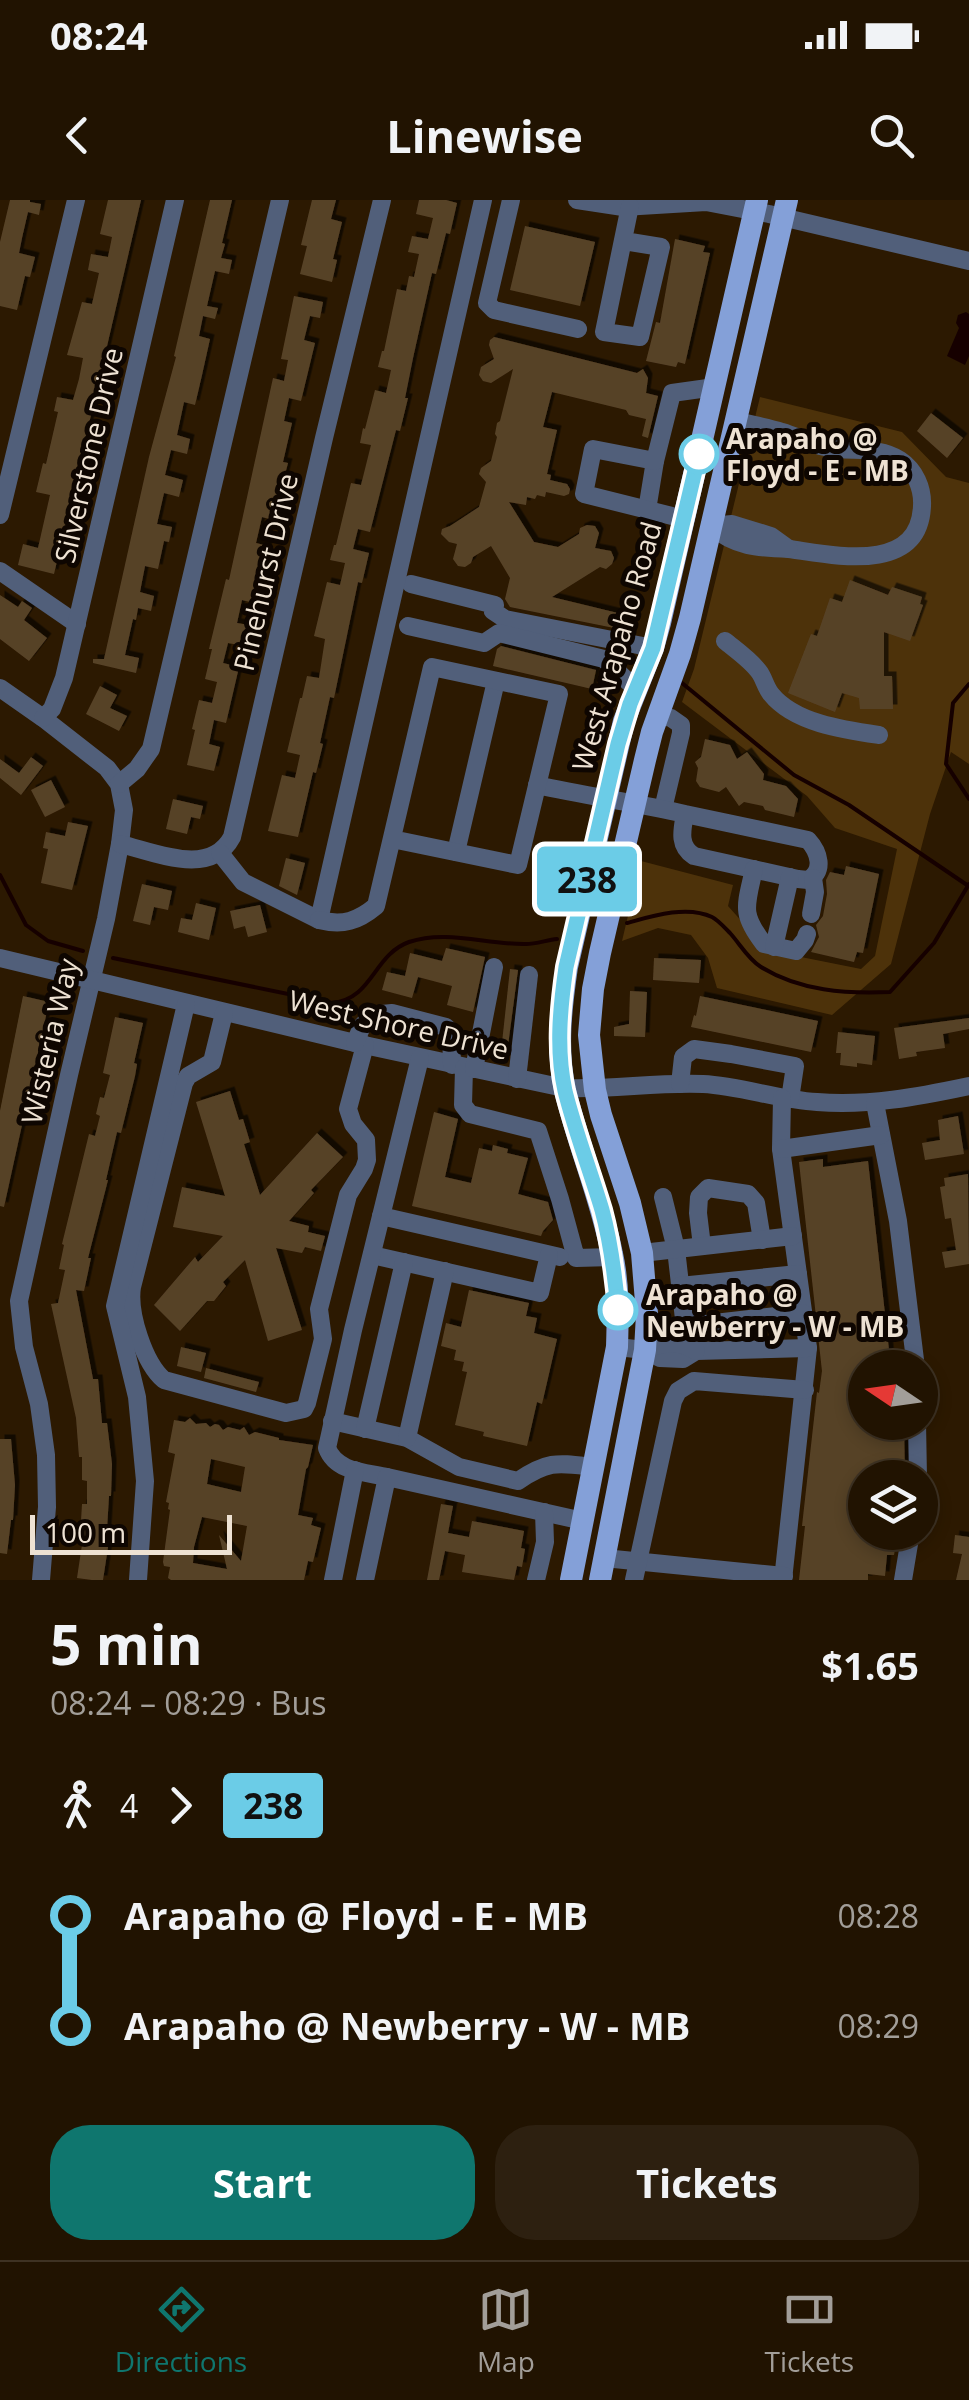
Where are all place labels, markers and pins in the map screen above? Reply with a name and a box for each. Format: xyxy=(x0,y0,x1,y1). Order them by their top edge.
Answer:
place label: Arapaho @ Floyd - E - MB xyxy=(726,419,909,489)
marker: Arapaho @ Floyd - E - MB xyxy=(680,435,718,473)
place label: Arapaho @ Newberry - W - MB xyxy=(646,1275,904,1345)
marker: Arapaho @ Newberry - W - MB xyxy=(599,1291,637,1329)

